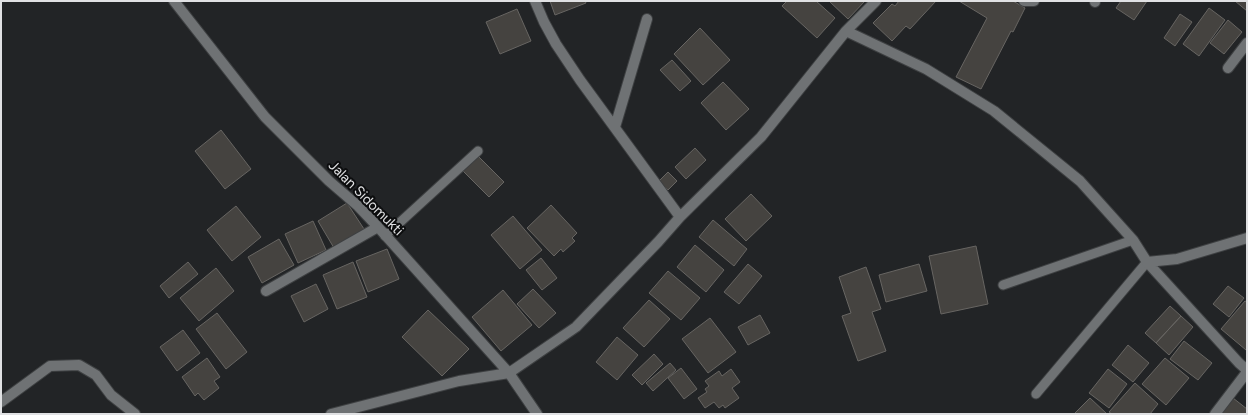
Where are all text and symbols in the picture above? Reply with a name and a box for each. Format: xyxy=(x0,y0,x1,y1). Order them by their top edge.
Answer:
street label: Jalan Sidomukti xyxy=(325,157,407,239)

